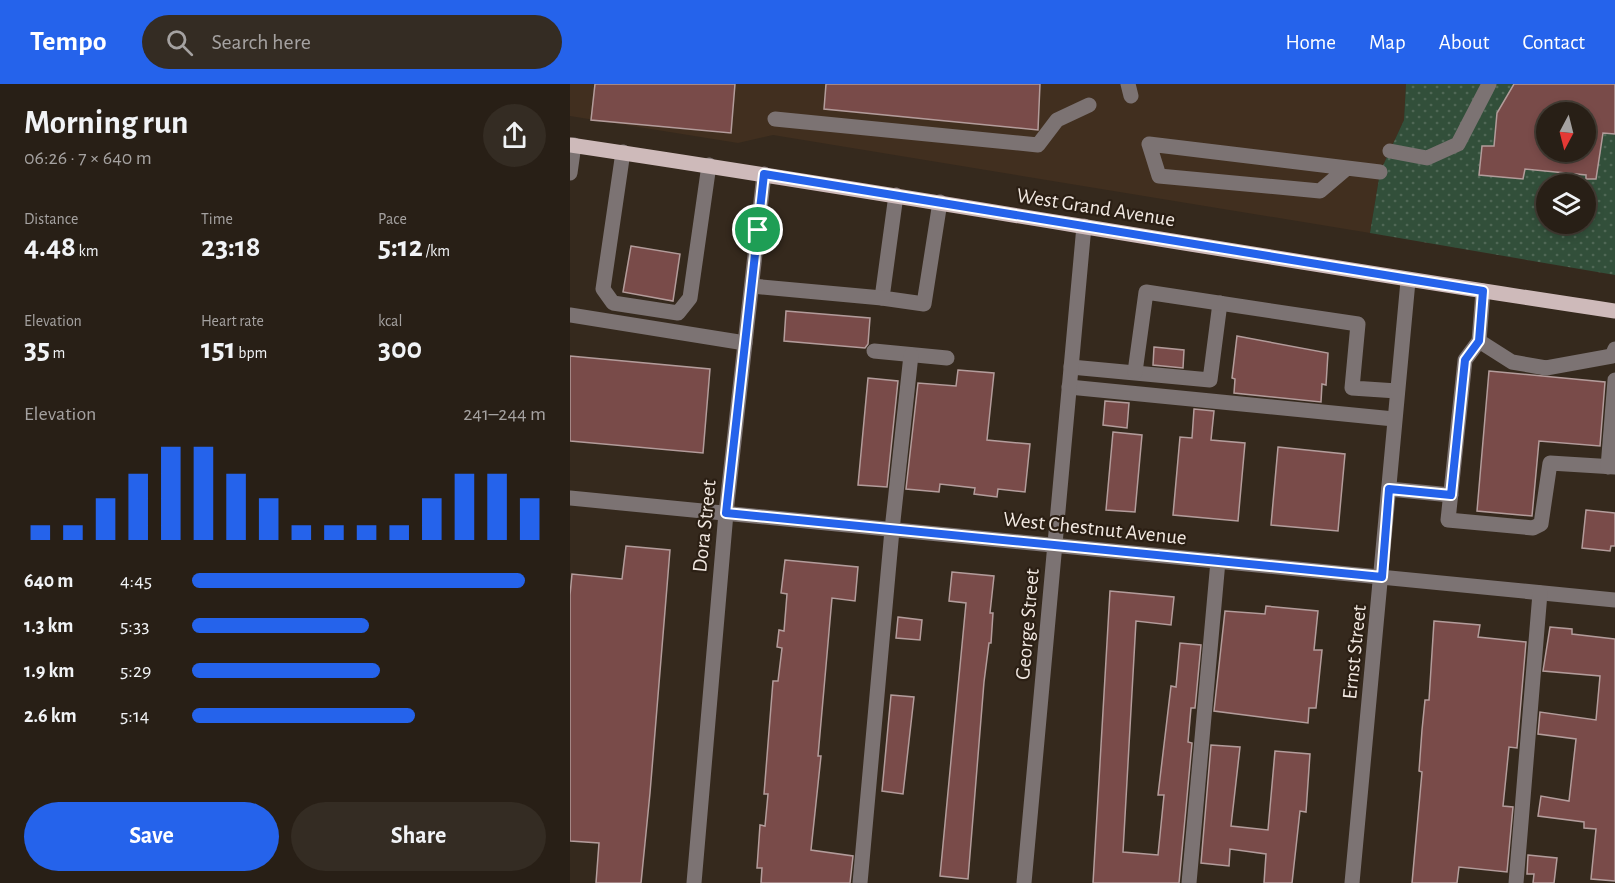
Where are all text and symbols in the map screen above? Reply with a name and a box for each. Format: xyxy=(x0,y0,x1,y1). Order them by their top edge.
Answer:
search box xyxy=(142,15,562,69)
icon: search xyxy=(163,26,196,59)
text: Tempo xyxy=(30,28,106,56)
text: Search here xyxy=(211,31,311,53)
text: Home xyxy=(1285,32,1336,53)
text: Map xyxy=(1369,32,1406,53)
text: About xyxy=(1439,32,1489,53)
text: Contact xyxy=(1522,32,1585,53)
north arrow xyxy=(1536,102,1596,162)
map controls xyxy=(1536,102,1596,234)
button: share xyxy=(483,104,546,167)
text: Morning run xyxy=(24,107,188,140)
text: 06:26 · 7 × 640 m xyxy=(24,148,152,168)
button: layers xyxy=(1536,174,1596,234)
street label: West Grand Avenue xyxy=(1015,185,1177,230)
pin xyxy=(732,204,783,255)
text: Distance xyxy=(24,211,78,227)
text: Time xyxy=(201,211,233,227)
text: Pace xyxy=(378,211,407,227)
icon: arrive xyxy=(741,213,774,246)
text: 4.48 xyxy=(24,232,76,262)
text: 23:18 xyxy=(201,232,261,262)
text: 5:12 xyxy=(378,232,423,262)
text: km xyxy=(76,243,99,259)
text: /km xyxy=(423,243,450,259)
text: Elevation xyxy=(24,313,82,329)
text: Heart rate xyxy=(201,313,264,329)
text: kcal xyxy=(378,313,402,329)
text: 35 xyxy=(24,334,50,364)
text: 151 xyxy=(201,334,236,364)
text: 300 xyxy=(378,334,422,364)
text: m xyxy=(50,345,65,361)
text: bpm xyxy=(236,345,267,361)
text: Elevation xyxy=(24,404,96,424)
text: 241–244 m xyxy=(463,404,546,424)
street label: Dora Street xyxy=(689,478,720,573)
street label: West Chestnut Avenue xyxy=(1002,508,1188,549)
street label: George Street xyxy=(1012,567,1043,681)
text: 640 m xyxy=(24,571,73,591)
text: 4:45 xyxy=(120,571,152,591)
street label: Ernst Street xyxy=(1339,603,1370,700)
text: 1.3 km xyxy=(24,616,73,636)
text: 5:33 xyxy=(120,616,149,636)
text: 1.9 km xyxy=(24,661,75,681)
text: 5:29 xyxy=(120,661,151,681)
text: 2.6 km xyxy=(24,706,77,726)
text: 5:14 xyxy=(120,706,149,726)
button: Save xyxy=(24,802,279,871)
button: Share xyxy=(291,802,546,871)

